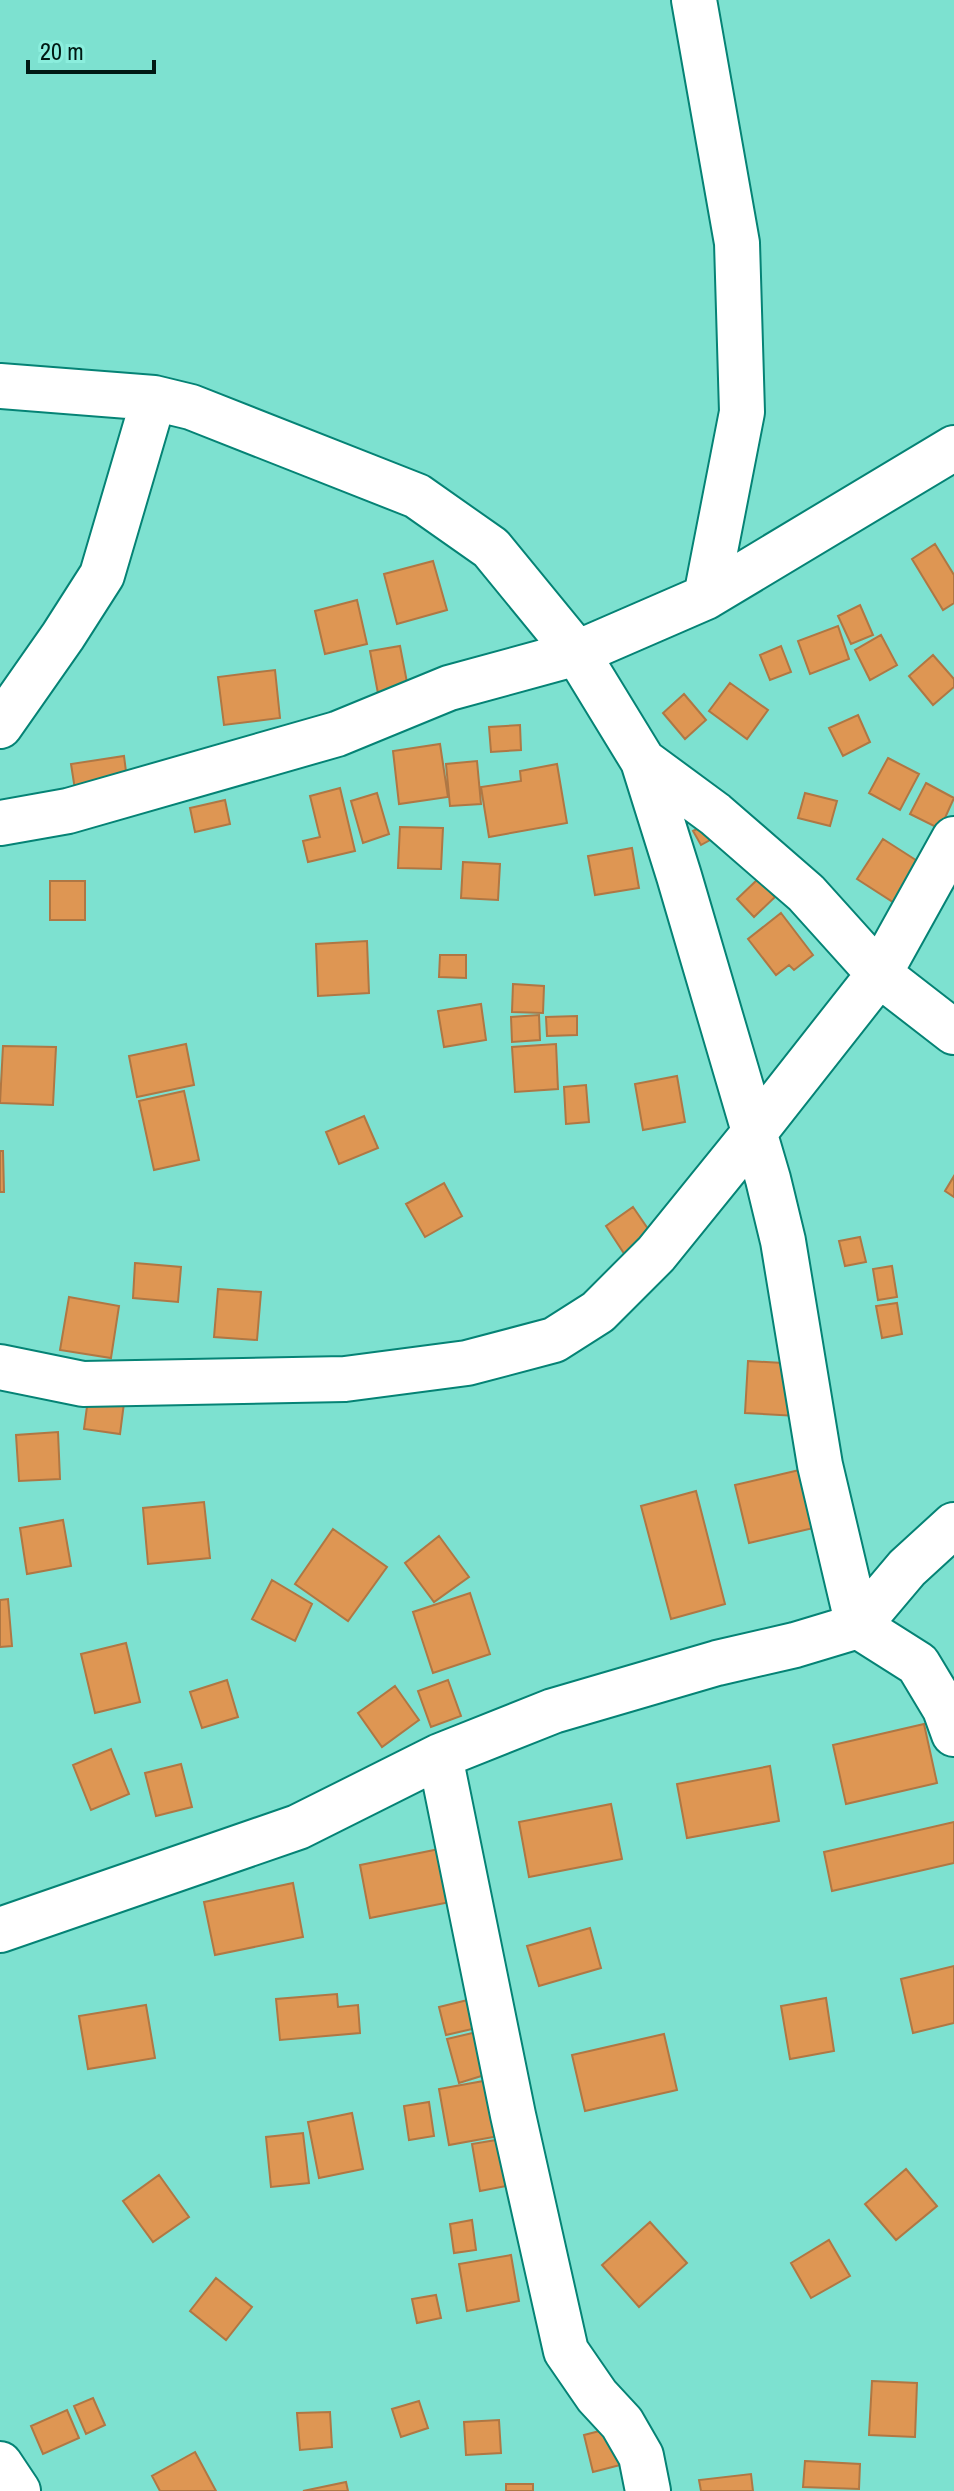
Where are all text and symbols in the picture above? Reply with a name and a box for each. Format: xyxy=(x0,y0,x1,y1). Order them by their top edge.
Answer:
scale bar xyxy=(28,24,154,74)
text: 20 m xyxy=(40,35,84,67)

